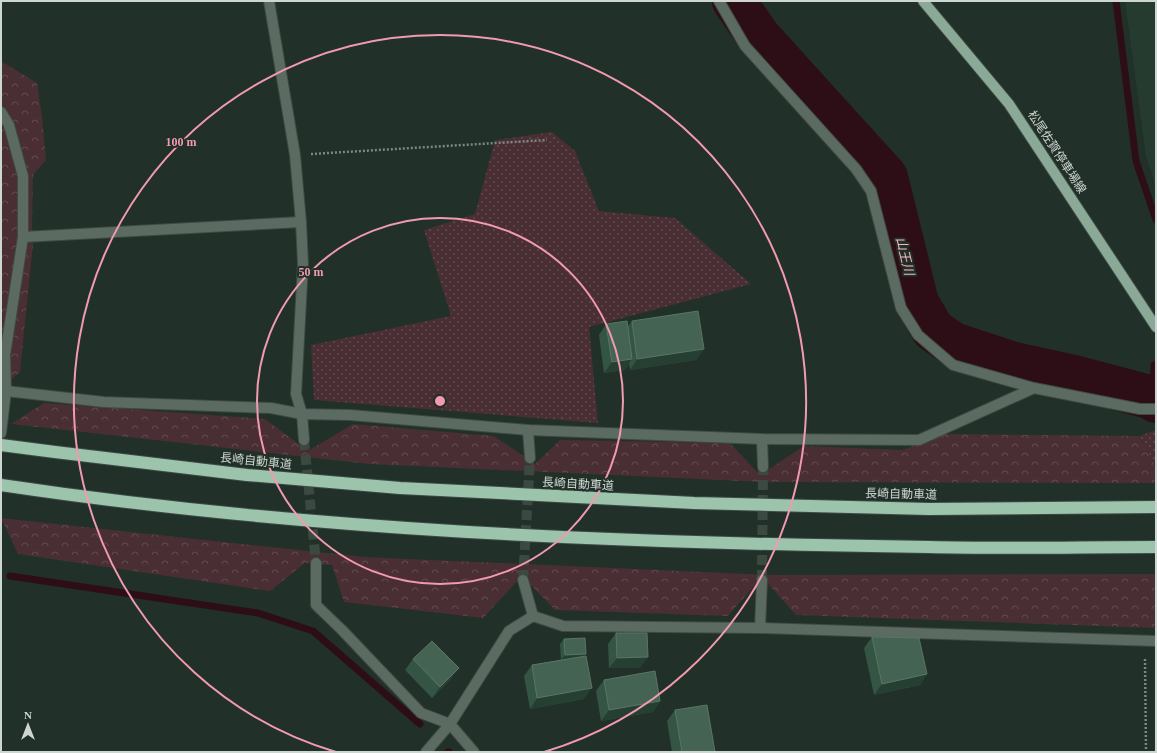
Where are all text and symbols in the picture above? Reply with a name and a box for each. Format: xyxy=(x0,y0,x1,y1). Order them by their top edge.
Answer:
street label: 松尾佐賀停車場線 xyxy=(1025,108,1089,196)
text: 100 m xyxy=(166,135,197,149)
water label: 山王川 xyxy=(893,235,917,279)
text: 50 m xyxy=(299,265,324,279)
centre of rings xyxy=(433,394,447,408)
street label: 長崎自動車道 xyxy=(219,450,293,472)
street label: 長崎自動車道 xyxy=(542,475,614,493)
street label: 長崎自動車道 xyxy=(865,486,937,502)
north arrow xyxy=(8,705,48,745)
text: N xyxy=(24,709,32,721)

